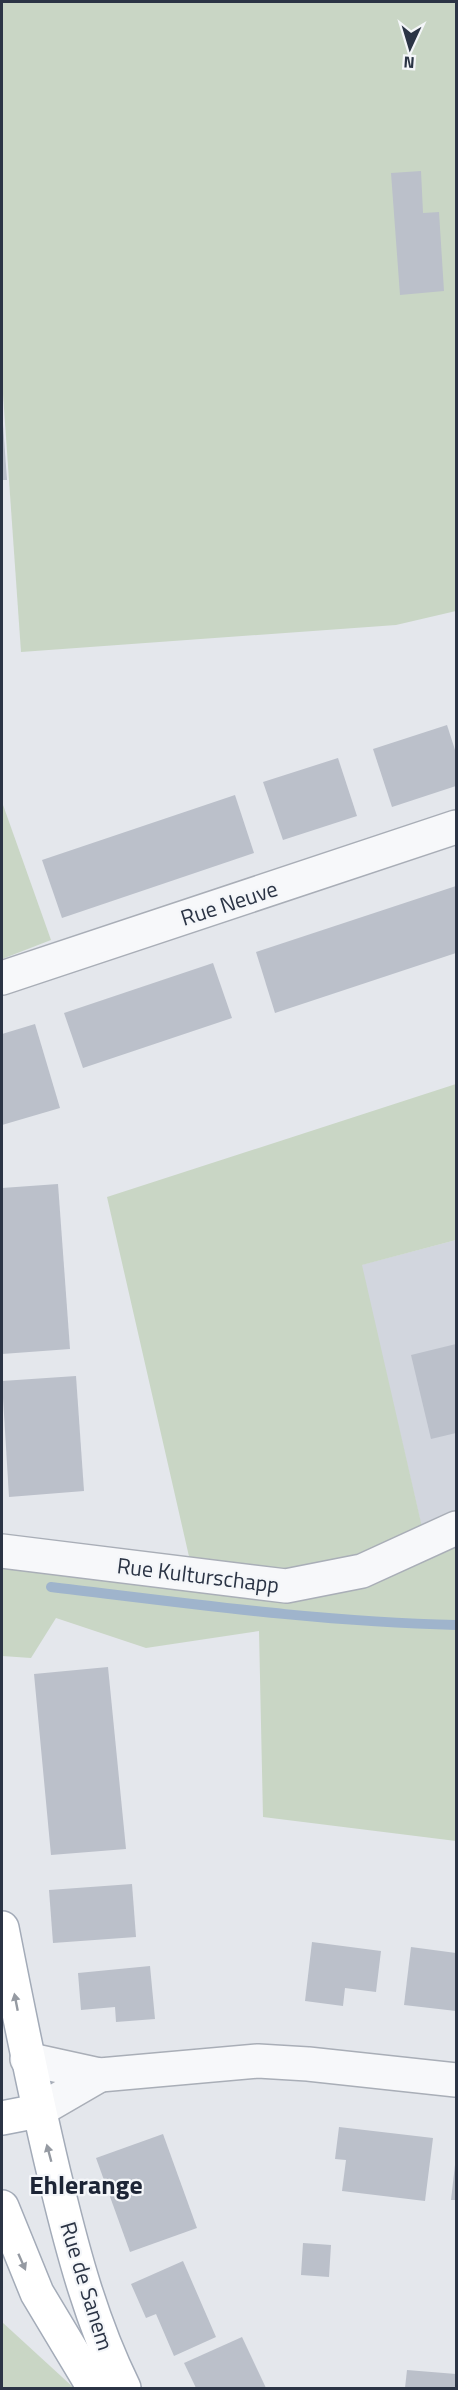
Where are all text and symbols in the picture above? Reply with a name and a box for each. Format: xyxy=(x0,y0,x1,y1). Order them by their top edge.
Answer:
north arrow xyxy=(380,18,440,78)
text: N xyxy=(403,51,415,75)
street label: Rue Neuve xyxy=(176,871,282,935)
street label: Rue Kulturschapp xyxy=(115,1548,281,1602)
one-way arrow xyxy=(11,1992,20,2011)
one-way arrow xyxy=(43,2144,53,2162)
district label: Ehlerange xyxy=(29,2165,143,2204)
street label: Rue de Sanem xyxy=(51,2217,123,2355)
one-way arrow xyxy=(18,2253,27,2270)

